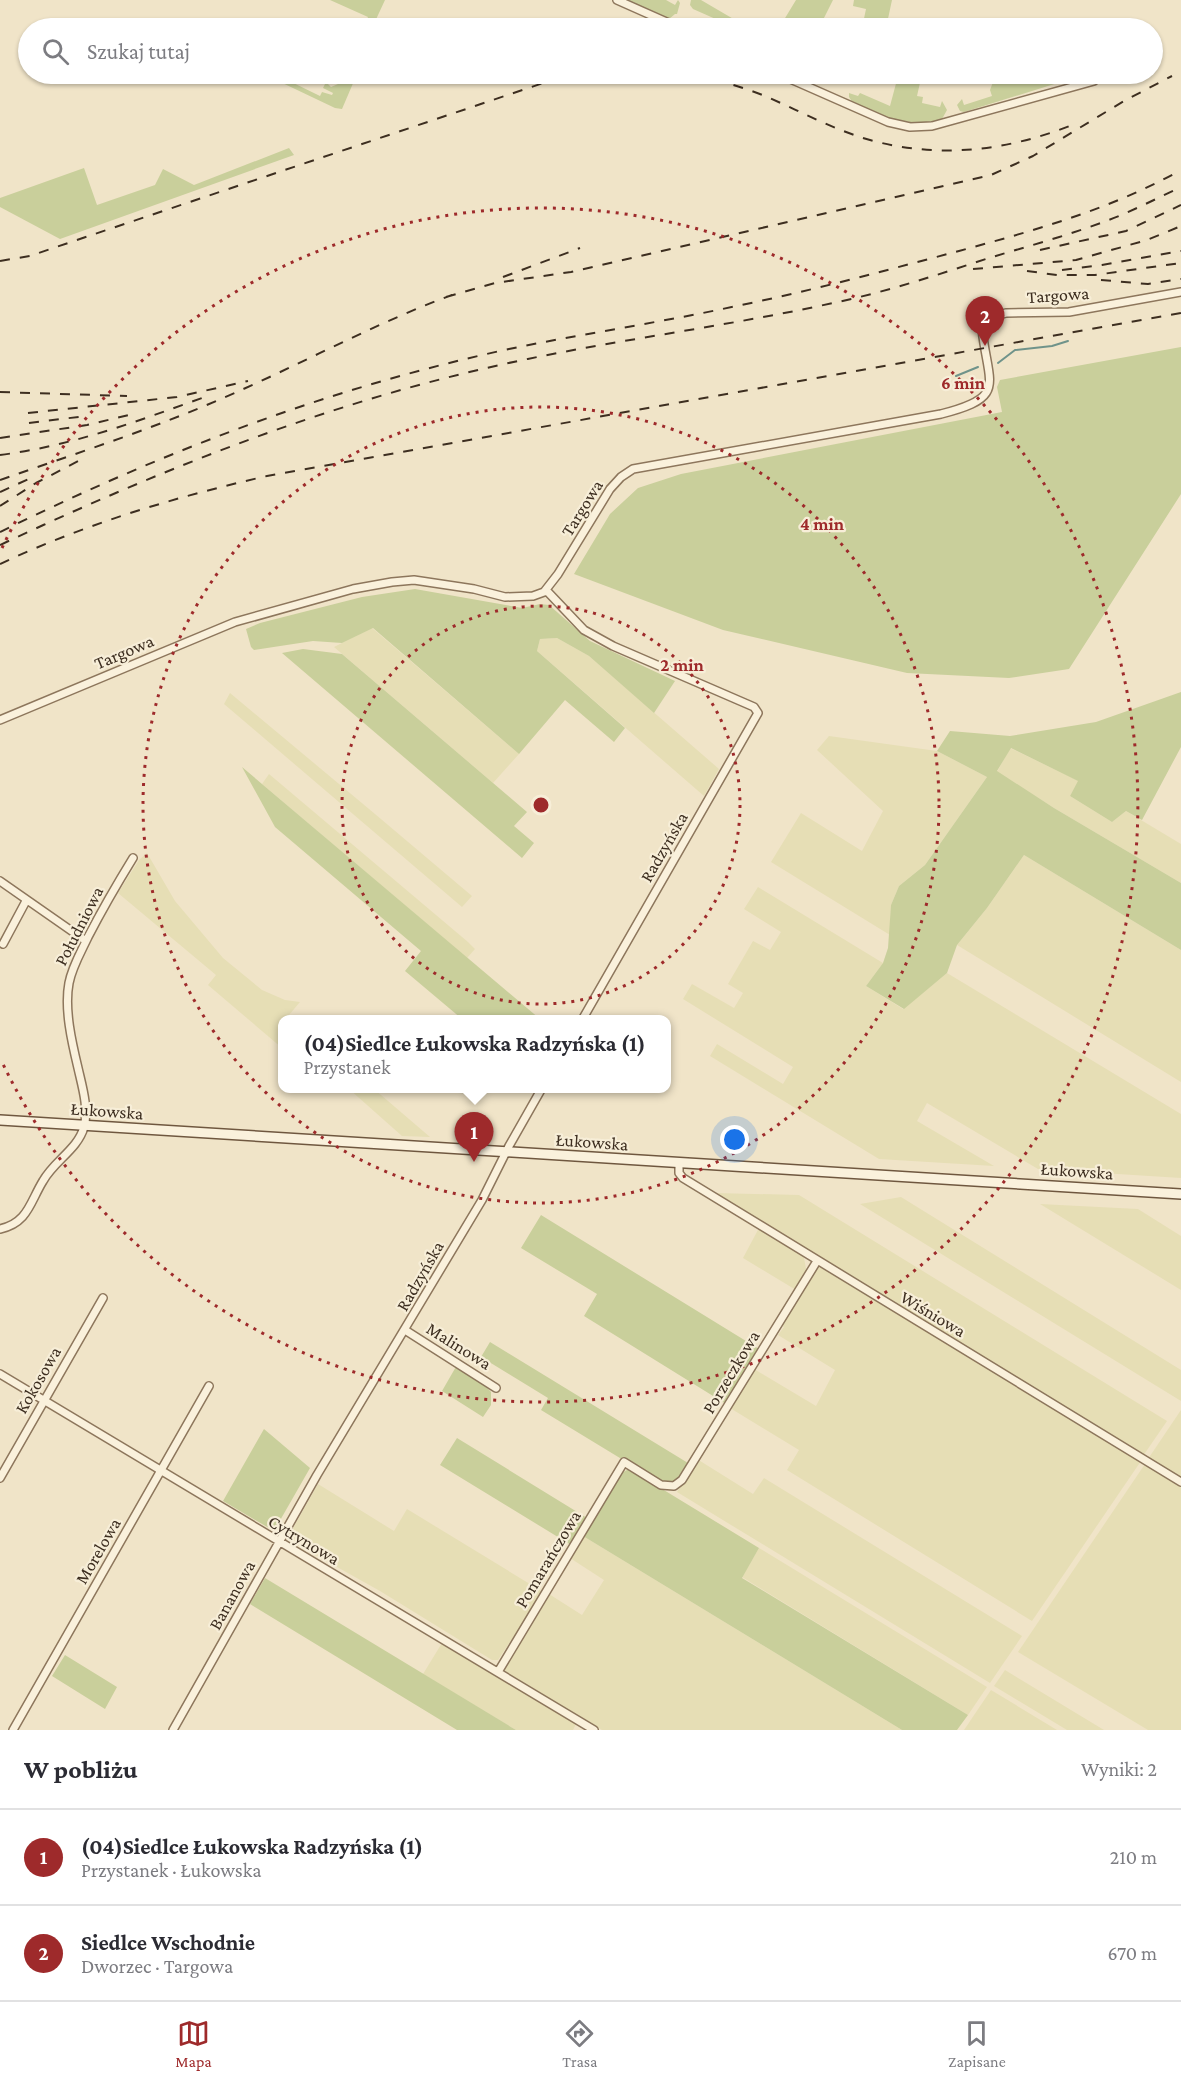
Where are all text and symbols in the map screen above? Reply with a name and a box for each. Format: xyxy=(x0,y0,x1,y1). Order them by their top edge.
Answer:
search box xyxy=(18,18,1163,84)
icon: search xyxy=(39,35,72,68)
text: Szukaj tutaj xyxy=(87,39,190,64)
street label: Targowa xyxy=(1026,283,1090,307)
pin: 2 xyxy=(966,296,1004,346)
text: 6 min xyxy=(941,373,986,393)
street label: Targowa xyxy=(557,476,607,540)
text: 4 min xyxy=(800,514,845,534)
street label: Targowa xyxy=(91,631,157,673)
text: 2 min xyxy=(660,655,704,675)
centre of rings xyxy=(531,795,551,815)
street label: Radzyńska xyxy=(636,809,692,885)
street label: Południowa xyxy=(51,883,107,969)
popup xyxy=(278,1015,671,1093)
text: (04)Siedlce Łukowska Radzyńska (1) xyxy=(303,1031,646,1056)
text: Przystanek xyxy=(303,1056,391,1078)
street label: Łukowska xyxy=(70,1098,144,1124)
pin: 1 xyxy=(454,1112,494,1162)
your location xyxy=(720,1125,749,1154)
street label: Łukowska xyxy=(555,1129,629,1155)
street label: Łukowska xyxy=(1040,1158,1114,1184)
street label: Radzyńska xyxy=(392,1238,448,1314)
street label: Wiśniowa xyxy=(897,1287,969,1341)
street label: Malinowa xyxy=(423,1318,495,1374)
street label: Porzeczkowa xyxy=(698,1327,764,1417)
street label: Kokosowa xyxy=(11,1343,65,1417)
street label: Pomarańczowa xyxy=(511,1507,585,1611)
street label: Cytrynowa xyxy=(265,1511,343,1569)
street label: Morelowa xyxy=(71,1514,125,1588)
street label: Bananowa xyxy=(205,1557,259,1633)
text: W pobliżu xyxy=(24,1755,138,1784)
text: Wyniki: 2 xyxy=(1081,1758,1157,1780)
text: (04)Siedlce Łukowska Radzyńska (1) xyxy=(81,1834,423,1859)
text: 1 xyxy=(40,1846,47,1868)
text: 210 m xyxy=(1110,1846,1157,1868)
text: Przystanek · Łukowska xyxy=(81,1859,261,1881)
text: Siedlce Wschodnie xyxy=(81,1930,255,1955)
text: 2 xyxy=(38,1942,49,1964)
text: 670 m xyxy=(1108,1942,1157,1964)
text: Dworzec · Targowa xyxy=(81,1955,233,1977)
tab: Mapa xyxy=(175,2017,212,2070)
tab: Trasa xyxy=(562,2017,598,2070)
tab: Zapisane xyxy=(948,2017,1006,2070)

